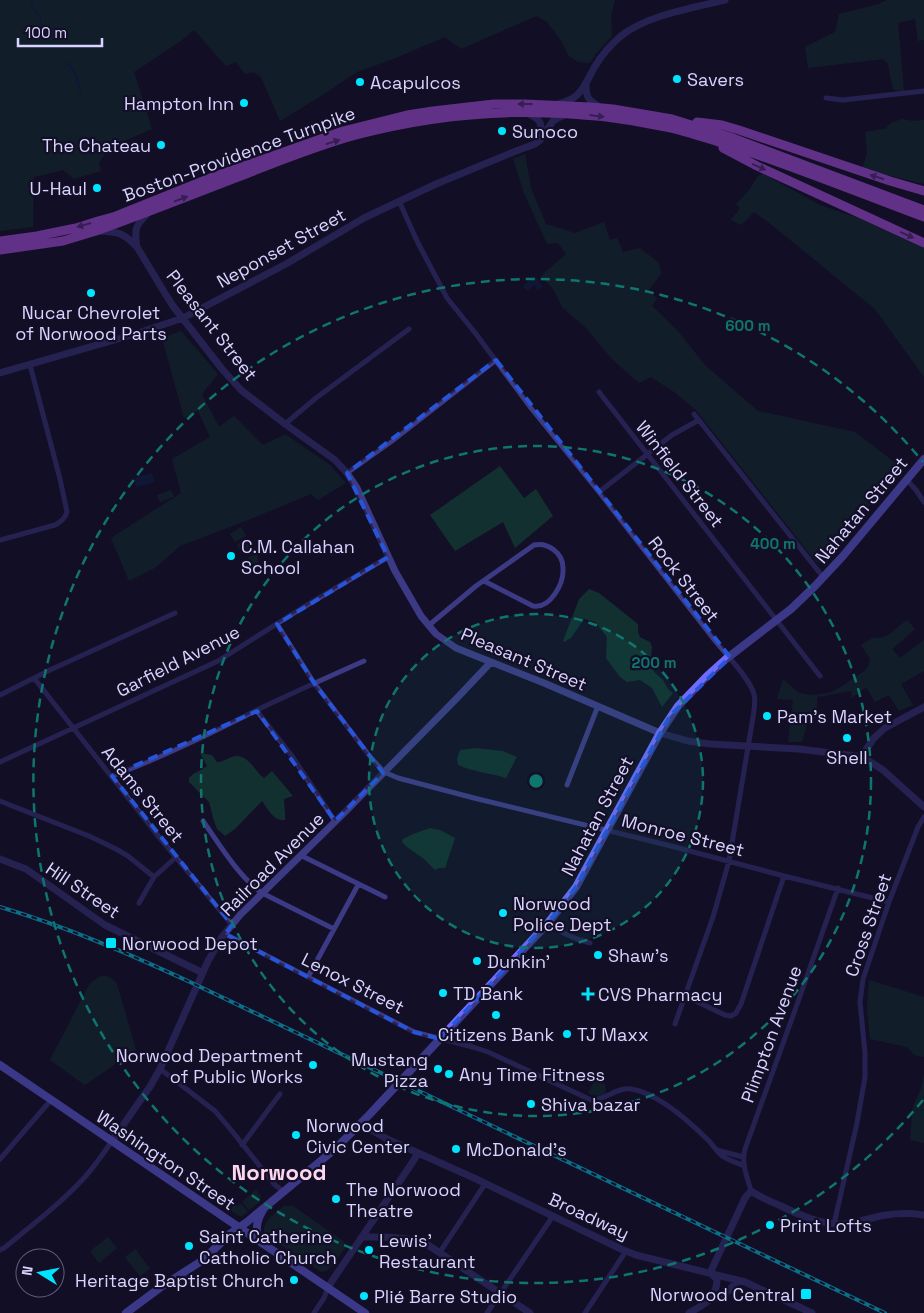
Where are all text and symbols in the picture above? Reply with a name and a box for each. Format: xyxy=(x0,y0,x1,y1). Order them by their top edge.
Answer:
scale bar xyxy=(18,15,101,47)
text: 100 m xyxy=(25,23,67,42)
place label: Savers xyxy=(687,68,744,91)
place label: Acapulcos xyxy=(370,71,461,94)
marker: Savers xyxy=(671,73,683,85)
marker: Acapulcos xyxy=(354,76,366,88)
place label: Hampton Inn xyxy=(124,92,234,115)
marker: Hampton Inn xyxy=(238,97,250,109)
one-way arrow xyxy=(516,100,532,108)
street label: Boston-Providence Turnpike xyxy=(120,101,358,207)
one-way arrow xyxy=(589,112,605,120)
place label: Sunoco xyxy=(512,120,578,143)
marker: Sunoco xyxy=(496,125,508,137)
place label: The Chateau xyxy=(42,134,151,157)
one-way arrow xyxy=(326,138,341,146)
marker: The Chateau xyxy=(155,139,167,151)
one-way arrow xyxy=(752,162,767,171)
one-way arrow xyxy=(869,173,884,181)
place label: U-Haul xyxy=(29,177,87,200)
marker: U-Haul xyxy=(91,182,103,194)
one-way arrow xyxy=(174,195,189,203)
street label: Neponset Street xyxy=(212,203,350,293)
one-way arrow xyxy=(77,222,92,230)
one-way arrow xyxy=(900,231,914,239)
street label: Pleasant Street xyxy=(161,265,263,385)
marker: Nucar Chevrolet of Norwood Parts xyxy=(85,287,97,299)
place label: Nucar Chevrolet of Norwood Parts xyxy=(15,301,167,345)
text: 600 m xyxy=(725,316,771,335)
street label: Winfield Street xyxy=(631,416,729,532)
street label: Nahatan Street xyxy=(810,452,912,568)
street label: Rock Street xyxy=(643,532,725,626)
text: 400 m xyxy=(750,534,796,553)
place label: C.M. Callahan School xyxy=(241,535,355,579)
marker: C.M. Callahan School xyxy=(225,550,237,562)
street label: Garfield Avenue xyxy=(112,620,244,702)
street label: Pleasant Street xyxy=(458,622,590,696)
text: 200 m xyxy=(632,653,676,672)
place label: Pam's Market xyxy=(777,705,892,728)
marker: Pam's Market xyxy=(761,710,773,722)
marker: Shell xyxy=(841,732,853,744)
street label: Adams Street xyxy=(97,741,189,847)
place label: Shell xyxy=(826,746,868,769)
street label: Nahatan Street xyxy=(556,752,638,880)
centre of rings xyxy=(527,772,545,790)
street label: Railroad Avenue xyxy=(215,807,329,921)
street label: Monroe Street xyxy=(619,809,747,861)
street label: Hill Street xyxy=(41,857,125,923)
street label: Cross Street xyxy=(840,870,896,980)
place label: Norwood Police Dept xyxy=(513,892,612,936)
marker: Norwood Police Dept xyxy=(497,907,509,919)
place label: Norwood Depot xyxy=(122,932,258,955)
marker: Norwood Depot xyxy=(104,936,118,950)
place label: Shaw's xyxy=(608,944,669,967)
street label: Lenox Street xyxy=(298,947,408,1019)
marker: Shaw's xyxy=(592,949,604,961)
place label: Dunkin' xyxy=(487,950,550,973)
marker: Dunkin' xyxy=(471,955,483,967)
street label: Plimpton Avenue xyxy=(735,962,807,1106)
place label: TD Bank xyxy=(453,982,523,1005)
place label: CVS Pharmacy xyxy=(598,983,722,1006)
marker: TD Bank xyxy=(437,987,449,999)
marker: CVS Pharmacy xyxy=(582,988,594,1000)
marker: Citizens Bank xyxy=(490,1009,502,1021)
place label: Citizens Bank xyxy=(438,1023,555,1046)
place label: TJ Maxx xyxy=(577,1023,649,1046)
marker: TJ Maxx xyxy=(561,1028,573,1040)
place label: Norwood Department of Public Works xyxy=(116,1044,303,1088)
place label: Mustang Pizza xyxy=(351,1048,428,1092)
marker: Norwood Department of Public Works xyxy=(307,1059,319,1071)
marker: Mustang Pizza xyxy=(432,1063,444,1075)
place label: Any Time Fitness xyxy=(459,1063,605,1086)
marker: Any Time Fitness xyxy=(443,1068,455,1080)
place label: Shiva bazar xyxy=(541,1093,640,1116)
marker: Shiva bazar xyxy=(525,1098,537,1110)
street label: Washington Street xyxy=(92,1105,240,1215)
place label: Norwood Civic Center xyxy=(306,1114,410,1158)
marker: Norwood Civic Center xyxy=(290,1129,302,1141)
place label: McDonald's xyxy=(466,1138,567,1161)
marker: McDonald's xyxy=(450,1143,462,1155)
district label: Norwood xyxy=(231,1158,327,1186)
place label: The Norwood Theatre xyxy=(346,1178,461,1222)
street label: Broadway xyxy=(545,1187,633,1245)
marker: The Norwood Theatre xyxy=(330,1193,342,1205)
place label: Print Lofts xyxy=(780,1214,872,1237)
marker: Print Lofts xyxy=(764,1219,776,1231)
place label: Saint Catherine Catholic Church xyxy=(199,1225,337,1269)
place label: Lewis' Restaurant xyxy=(379,1229,476,1273)
marker: Saint Catherine Catholic Church xyxy=(183,1240,195,1252)
marker: Lewis' Restaurant xyxy=(363,1244,375,1256)
north arrow xyxy=(15,1248,65,1298)
text: N xyxy=(18,1265,37,1277)
place label: Heritage Baptist Church xyxy=(75,1269,284,1292)
marker: Heritage Baptist Church xyxy=(288,1274,300,1286)
place label: Norwood Central xyxy=(650,1283,795,1306)
place label: Plié Barre Studio xyxy=(374,1285,517,1308)
marker: Norwood Central xyxy=(799,1287,813,1301)
marker: Plié Barre Studio xyxy=(358,1290,370,1302)

